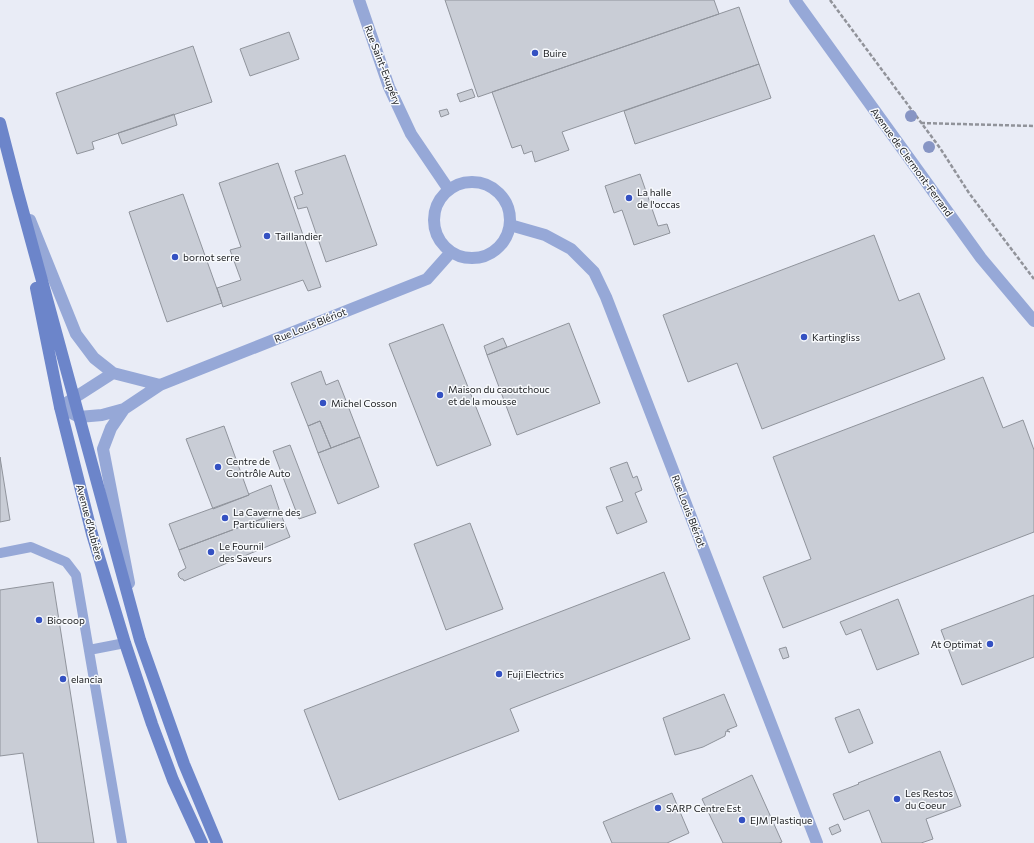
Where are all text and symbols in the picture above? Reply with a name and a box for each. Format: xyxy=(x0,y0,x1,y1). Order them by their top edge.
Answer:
street label: Rue Saint-Exupéry xyxy=(362,23,404,107)
place label: Buire xyxy=(543,47,567,59)
marker: Buire xyxy=(530,48,540,58)
street label: Avenue de Clermont-Ferrand xyxy=(869,105,955,219)
place label: La halle de l'occas xyxy=(637,186,681,210)
marker: La halle de l'occas xyxy=(624,193,634,203)
place label: Taillandier xyxy=(275,230,322,242)
marker: Taillandier xyxy=(262,231,272,241)
place label: bornot serre xyxy=(183,251,239,263)
marker: bornot serre xyxy=(170,252,180,262)
street label: Rue Louis Blériot xyxy=(272,305,348,345)
place label: Kartingliss xyxy=(812,331,860,343)
marker: Kartingliss xyxy=(799,332,809,342)
place label: Maison du caoutchouc et de la mousse xyxy=(448,383,550,407)
marker: Maison du caoutchouc et de la mousse xyxy=(435,390,445,400)
place label: Michel Cosson xyxy=(331,397,397,409)
marker: Michel Cosson xyxy=(318,398,328,408)
place label: Centre de Contrôle Auto xyxy=(226,455,291,479)
marker: Centre de Contrôle Auto xyxy=(213,462,223,472)
street label: Rue Louis Blériot xyxy=(670,473,708,549)
street label: Avenue d'Aubière xyxy=(74,483,106,561)
place label: La Caverne des Particuliers xyxy=(233,506,301,530)
marker: La Caverne des Particuliers xyxy=(220,513,230,523)
place label: Le Fournil des Saveurs xyxy=(219,540,272,564)
marker: Le Fournil des Saveurs xyxy=(206,547,216,557)
place label: Biocoop xyxy=(47,614,85,626)
marker: Biocoop xyxy=(34,615,44,625)
place label: At Optimat xyxy=(931,638,982,650)
marker: At Optimat xyxy=(985,639,995,649)
place label: Fuji Electrics xyxy=(507,668,565,680)
marker: Fuji Electrics xyxy=(494,669,504,679)
place label: elancia xyxy=(71,673,103,685)
marker: elancia xyxy=(58,674,68,684)
place label: Les Restos du Coeur xyxy=(905,787,954,811)
marker: Les Restos du Coeur xyxy=(892,794,902,804)
place label: SARP Centre Est xyxy=(666,802,741,814)
marker: SARP Centre Est xyxy=(653,803,663,813)
place label: EJM Plastique xyxy=(750,814,812,826)
marker: EJM Plastique xyxy=(737,815,747,825)

